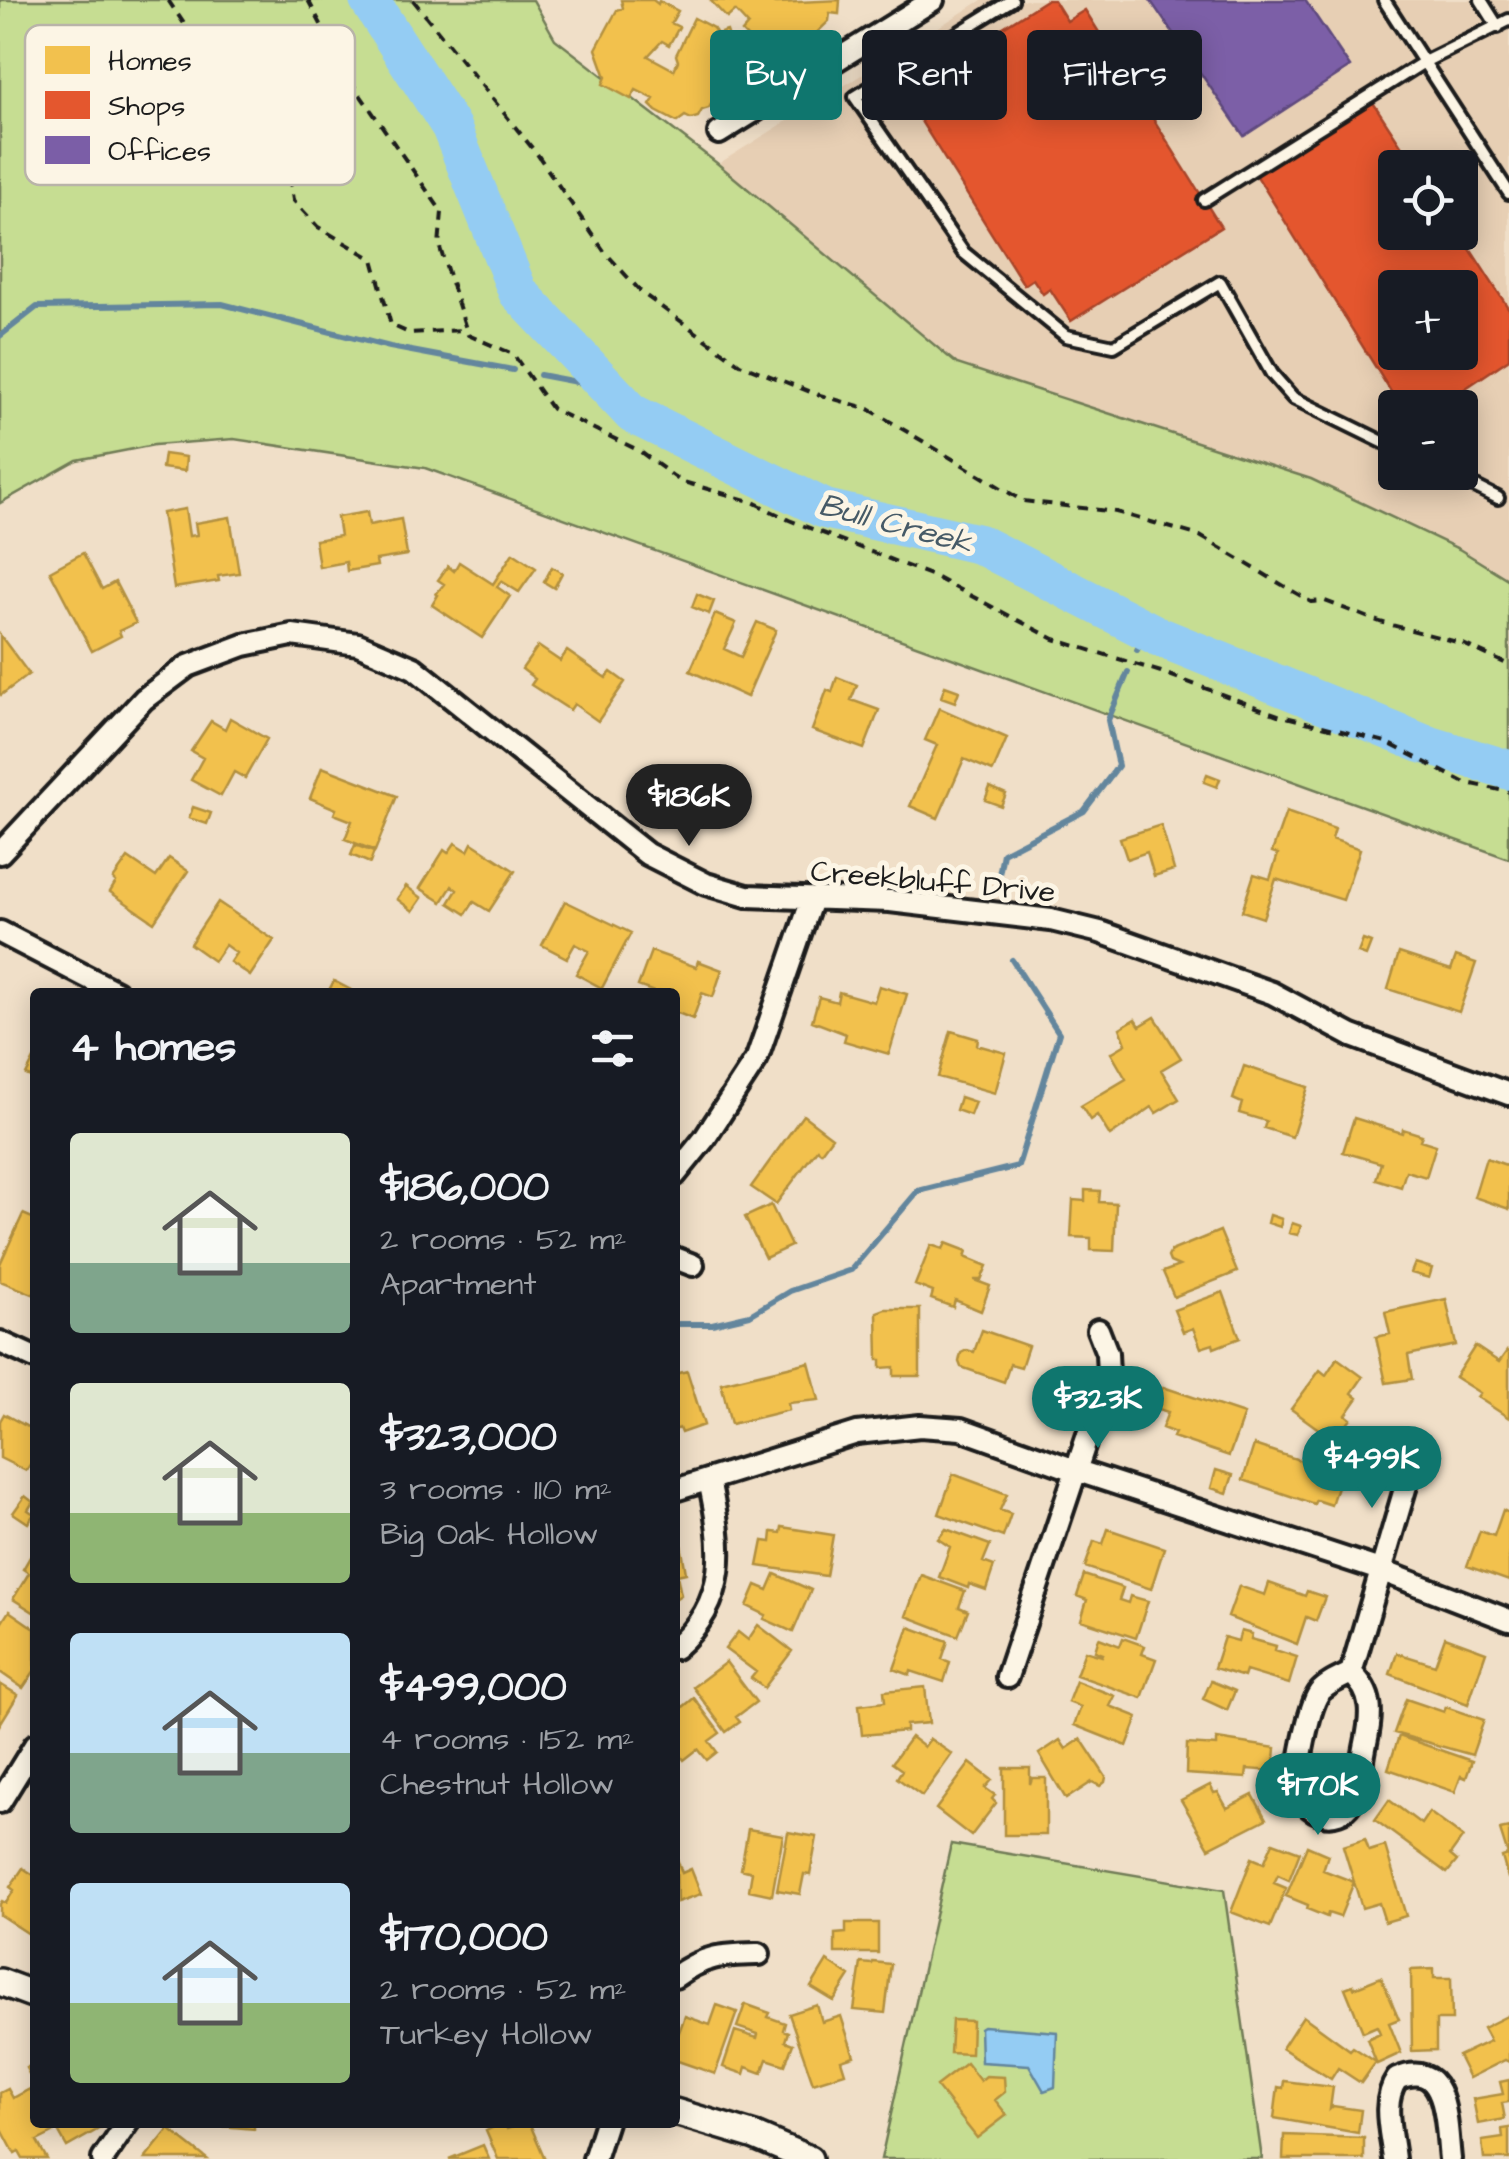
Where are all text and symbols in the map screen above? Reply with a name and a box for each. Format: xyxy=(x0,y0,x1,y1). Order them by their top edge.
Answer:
legend xyxy=(25,25,355,185)
chip: Buy xyxy=(710,30,842,120)
chip: Rent xyxy=(862,30,1007,120)
chip: Filters xyxy=(1027,30,1202,120)
text: Homes xyxy=(108,42,192,81)
text: Shops xyxy=(108,87,185,126)
text: Offices xyxy=(108,132,211,171)
map controls xyxy=(1378,150,1478,490)
button: locate xyxy=(1378,150,1478,250)
button: + xyxy=(1378,270,1478,370)
button: − xyxy=(1378,390,1478,490)
water label: Bull Creek xyxy=(814,482,978,567)
pin: $186K xyxy=(619,764,759,849)
text: $186K xyxy=(648,774,730,819)
street label: Creekbluff Drive xyxy=(809,850,1057,914)
text: 4 homes xyxy=(70,1019,236,1077)
icon: filters xyxy=(585,1021,640,1076)
text: $186,000 xyxy=(380,1159,549,1217)
icon: home xyxy=(150,1173,270,1293)
text: 2 rooms · 52 m² xyxy=(380,1217,627,1262)
text: Apartment xyxy=(380,1262,536,1307)
pin: $323K xyxy=(1028,1366,1168,1451)
text: $323K xyxy=(1054,1376,1142,1421)
text: $323,000 xyxy=(380,1409,557,1467)
icon: home xyxy=(150,1423,270,1543)
pin: $499K xyxy=(1302,1426,1442,1511)
text: $499K xyxy=(1324,1436,1420,1481)
text: 3 rooms · 110 m² xyxy=(380,1467,612,1512)
text: Big Oak Hollow xyxy=(380,1512,598,1557)
text: $499,000 xyxy=(380,1659,567,1717)
icon: home xyxy=(150,1673,270,1793)
text: 4 rooms · 152 m² xyxy=(380,1717,634,1762)
pin: $170K xyxy=(1248,1753,1388,1838)
text: Chestnut Hollow xyxy=(380,1762,614,1807)
text: $170K xyxy=(1277,1763,1359,1808)
text: $170,000 xyxy=(380,1909,548,1967)
icon: home xyxy=(150,1923,270,2043)
text: 2 rooms · 52 m² xyxy=(380,1967,627,2012)
text: Turkey Hollow xyxy=(380,2012,593,2057)

